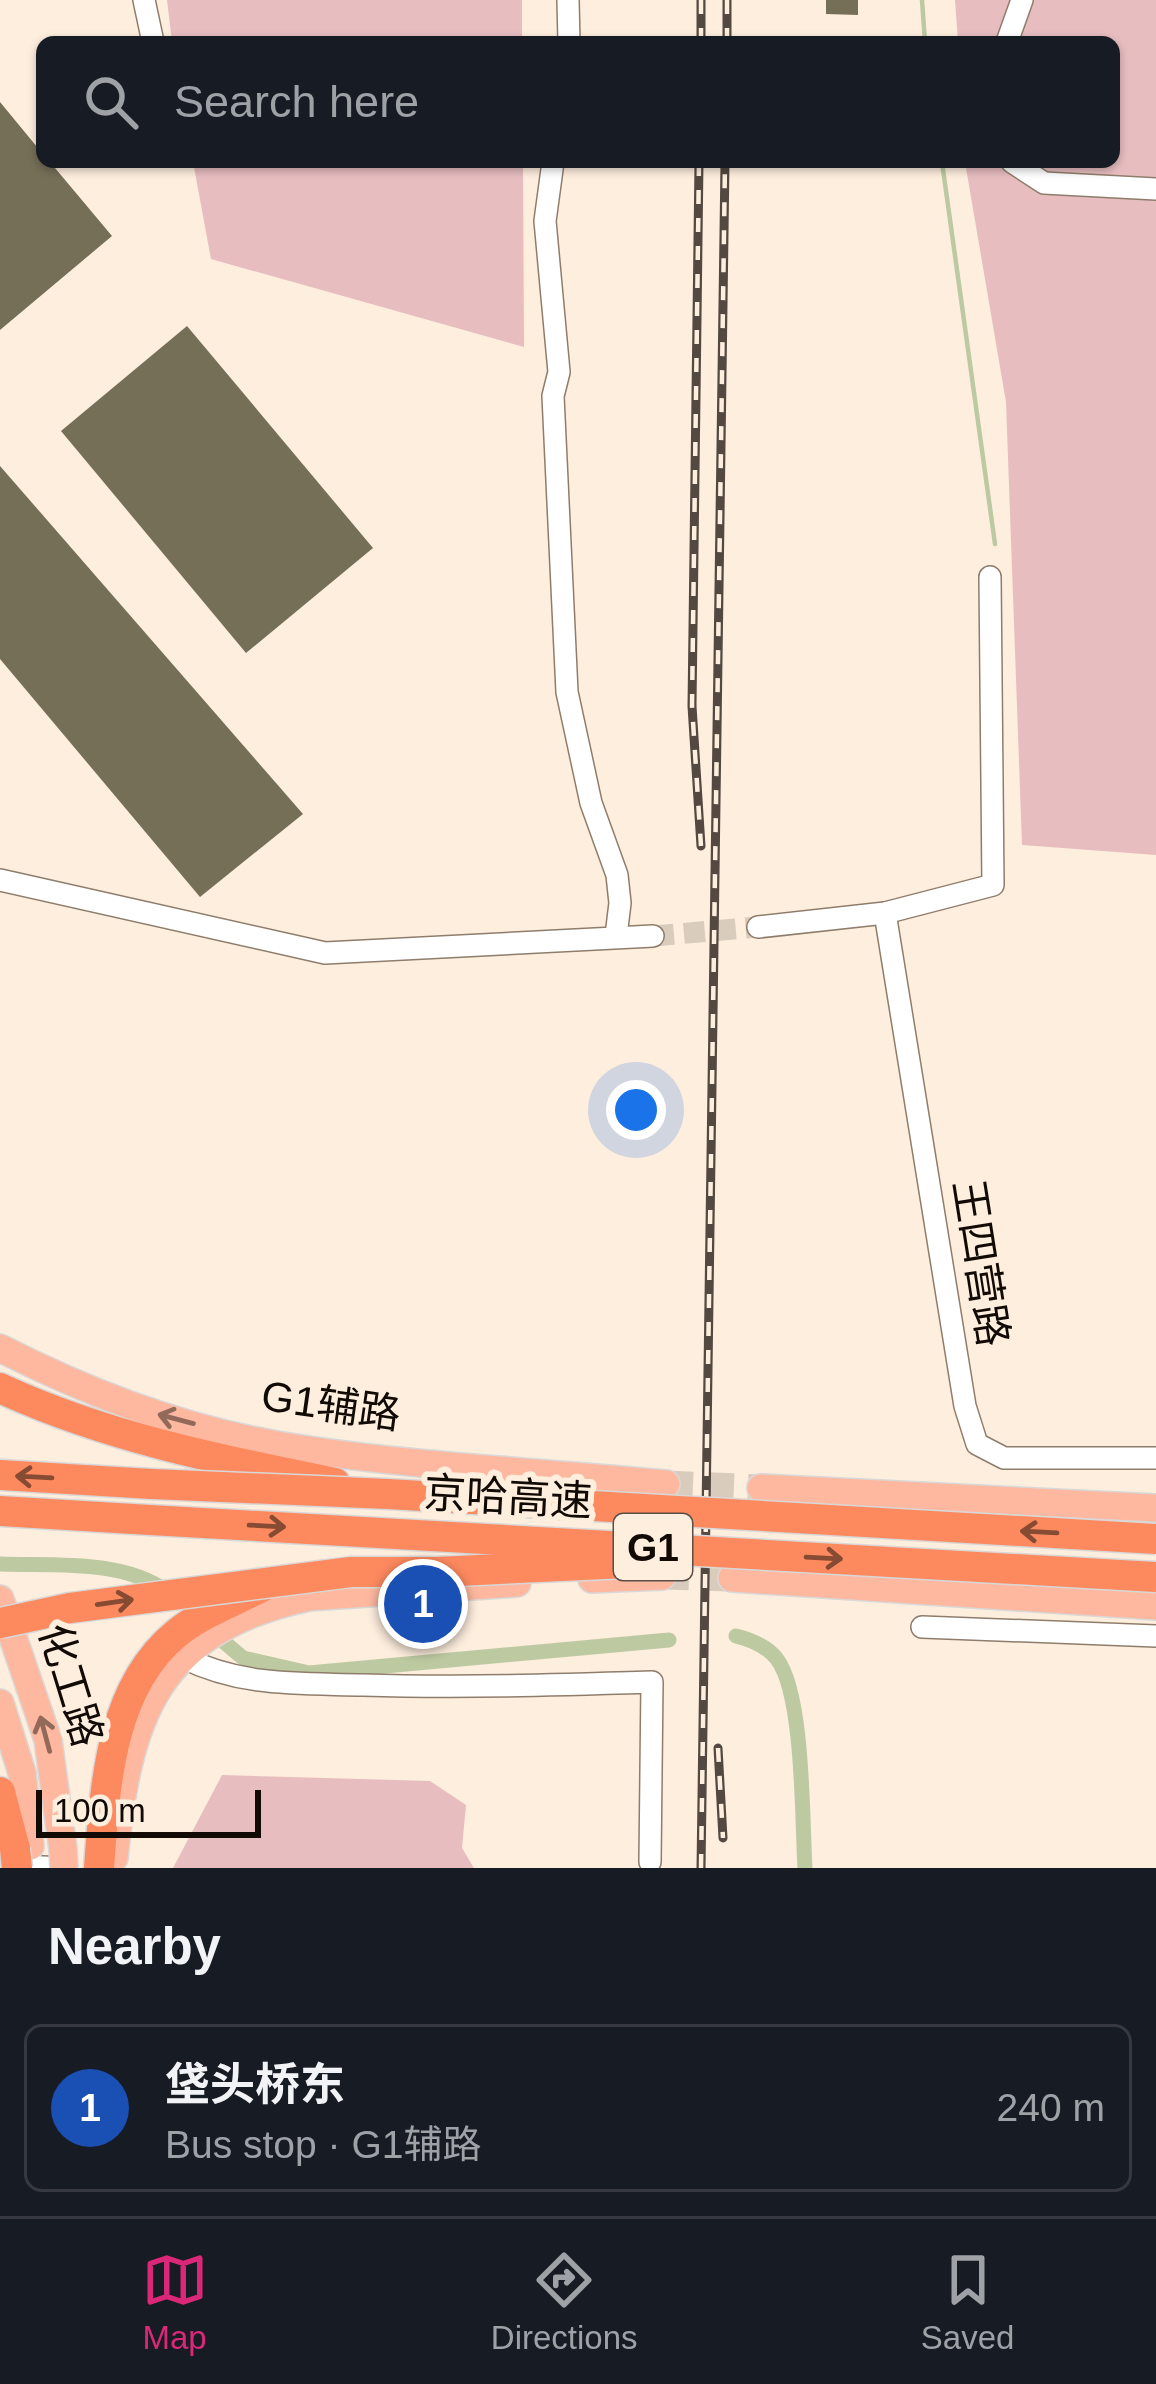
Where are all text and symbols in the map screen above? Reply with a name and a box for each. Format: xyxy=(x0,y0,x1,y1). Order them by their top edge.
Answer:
search box xyxy=(36,36,1120,168)
icon: search xyxy=(78,69,144,135)
text: Search here xyxy=(174,76,419,127)
your location xyxy=(606,1080,666,1140)
street label: 王四营路 xyxy=(945,1176,1017,1350)
street label: G1辅路 xyxy=(258,1372,404,1438)
one-way arrow xyxy=(157,1407,195,1429)
one-way arrow xyxy=(15,1465,54,1488)
street label: 京哈高速 xyxy=(423,1469,593,1525)
road number: G1 xyxy=(614,1514,692,1580)
one-way arrow xyxy=(247,1515,286,1538)
one-way arrow xyxy=(1020,1520,1059,1543)
one-way arrow xyxy=(804,1547,843,1570)
pin: 1 xyxy=(384,1559,462,1649)
one-way arrow xyxy=(95,1590,134,1613)
street label: 化工路 xyxy=(30,1618,112,1752)
one-way arrow xyxy=(33,1715,55,1753)
scale bar xyxy=(36,1784,261,1837)
text: 100 m xyxy=(54,1792,146,1829)
text: Nearby xyxy=(48,1918,221,1975)
text: 垡头桥东 xyxy=(165,2059,345,2110)
text: 1 xyxy=(79,2086,101,2129)
text: 240 m xyxy=(997,2086,1105,2129)
text: Bus stop · G1辅路 xyxy=(165,2123,481,2166)
tab: Map xyxy=(142,2247,208,2357)
tab: Directions xyxy=(491,2247,638,2357)
tab: Saved xyxy=(921,2247,1014,2357)

